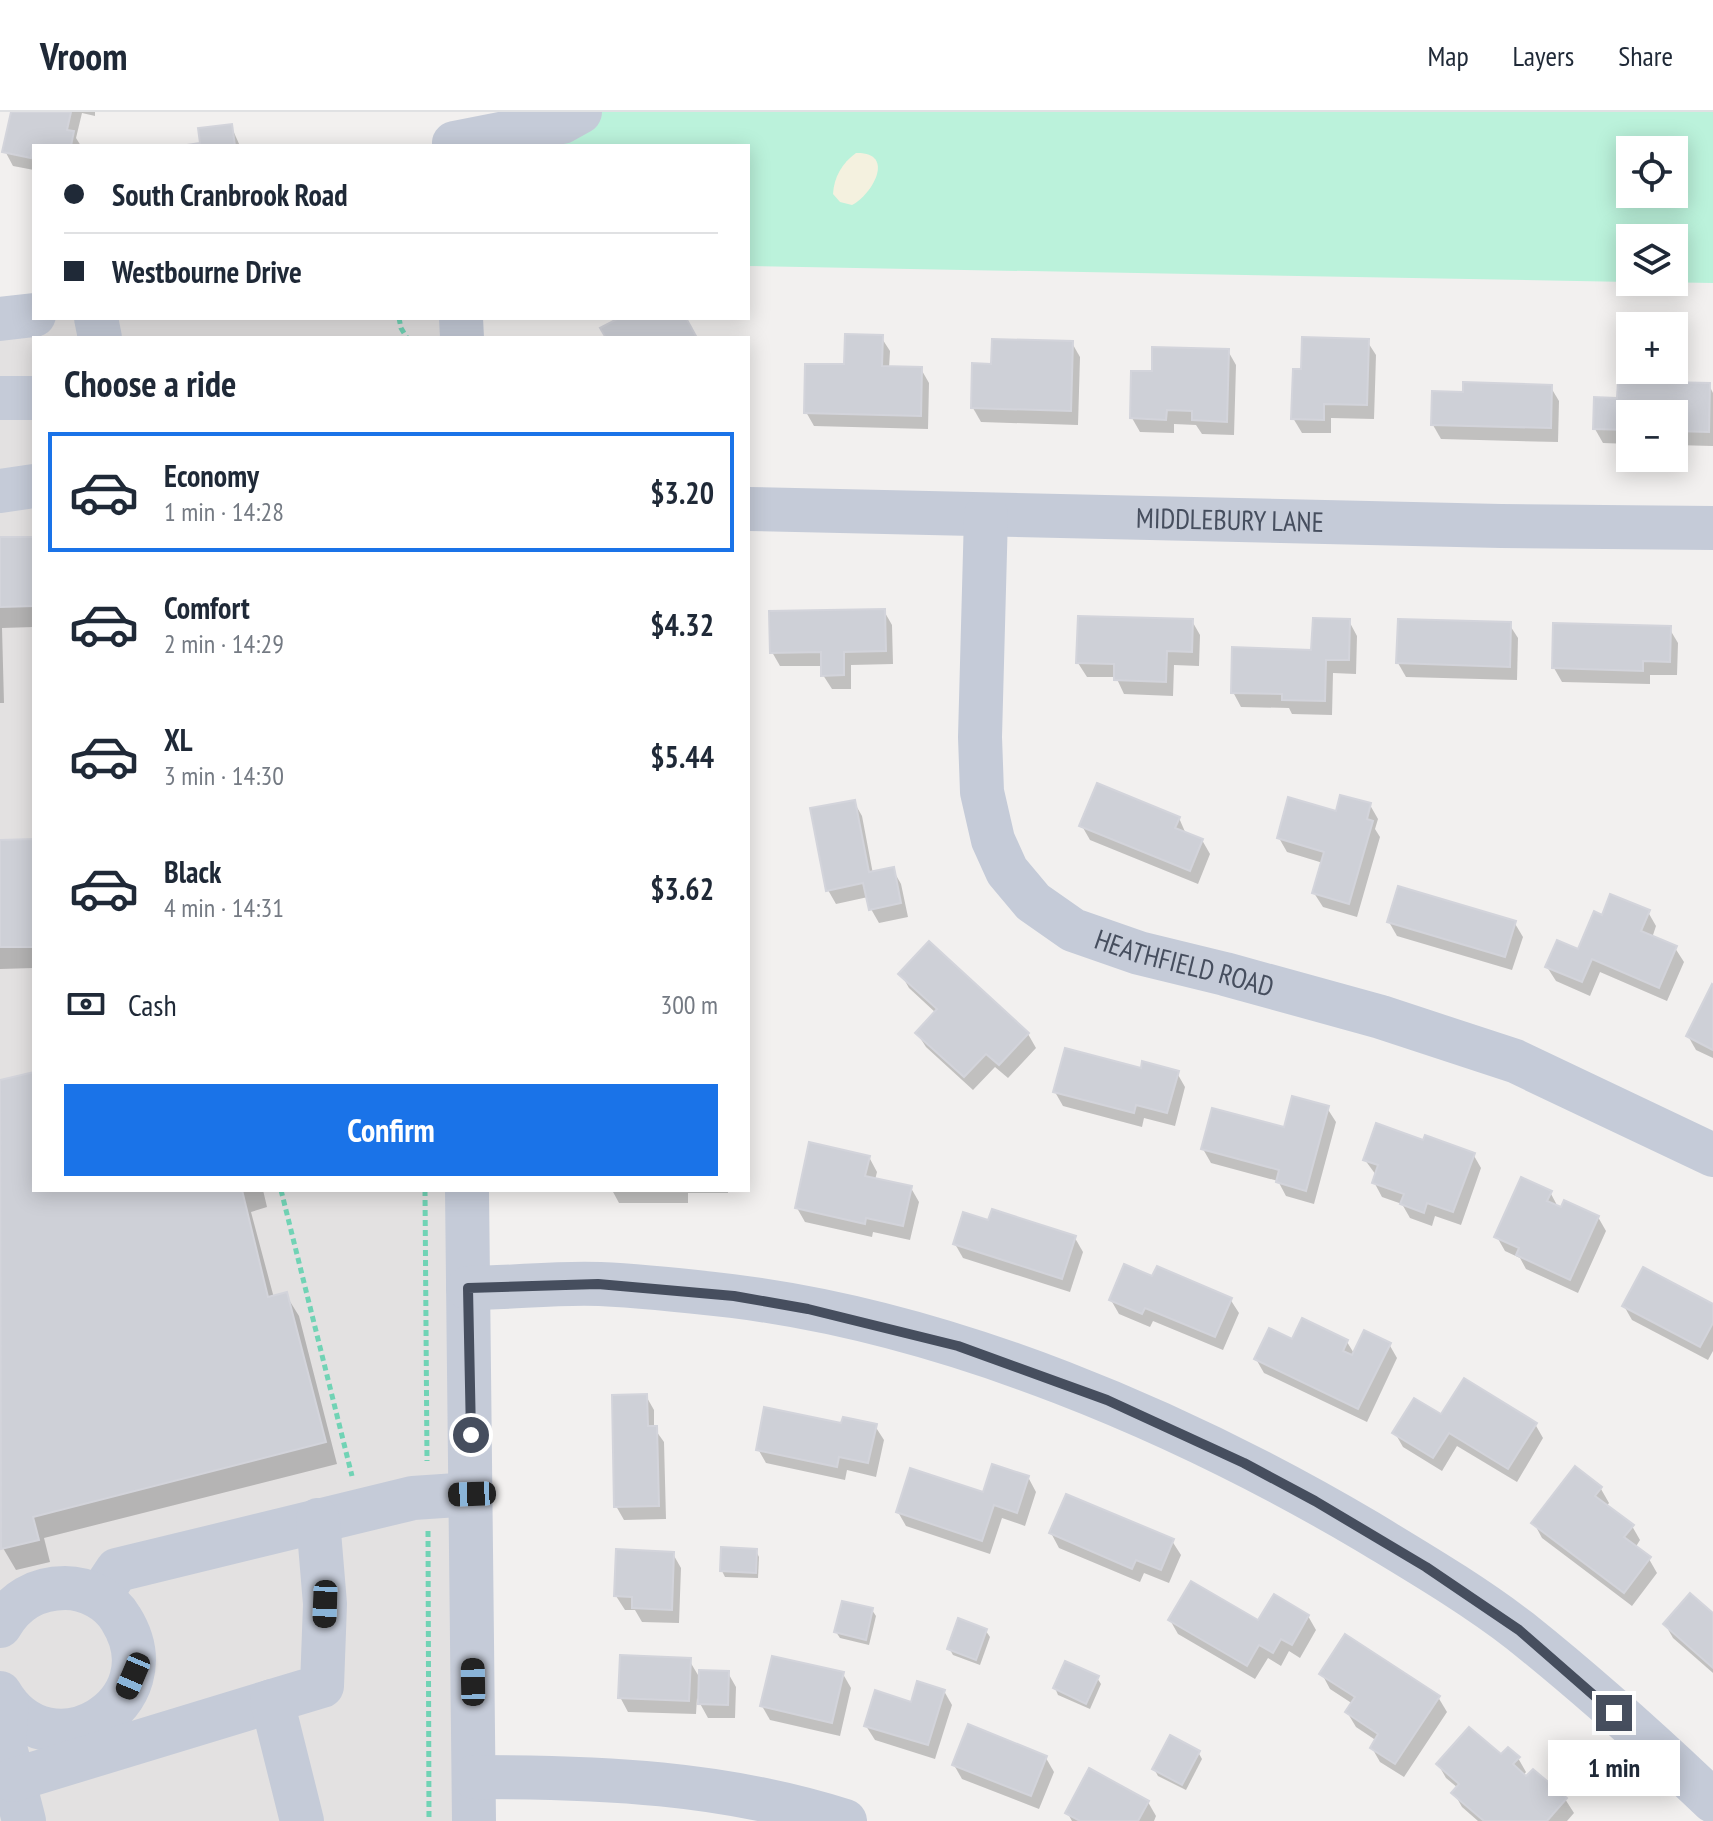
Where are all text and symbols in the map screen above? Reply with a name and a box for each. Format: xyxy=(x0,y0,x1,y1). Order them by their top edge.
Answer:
text: Vroom xyxy=(40,31,127,80)
text: Map xyxy=(1427,37,1469,74)
text: Layers xyxy=(1513,37,1574,74)
text: Share xyxy=(1618,37,1673,74)
map controls xyxy=(1616,136,1688,472)
button: locate xyxy=(1616,136,1688,208)
text: South Cranbrook Road xyxy=(112,175,348,214)
button: layers xyxy=(1616,224,1688,296)
text: Westbourne Drive xyxy=(112,252,302,291)
button: + xyxy=(1616,312,1688,384)
text: Choose a ride xyxy=(64,360,236,407)
button: − xyxy=(1616,400,1688,472)
icon: car xyxy=(68,456,140,528)
text: Economy xyxy=(164,456,259,495)
text: $3.20 xyxy=(650,473,714,512)
text: 1 min · 14:28 xyxy=(164,495,284,528)
street label: MIDDLEBURY LANE xyxy=(1136,499,1324,540)
icon: car xyxy=(68,588,140,660)
text: Comfort xyxy=(164,588,250,627)
text: $4.32 xyxy=(650,605,714,644)
text: 2 min · 14:29 xyxy=(164,627,284,660)
icon: car xyxy=(68,720,140,792)
text: XL xyxy=(164,720,193,759)
text: $5.44 xyxy=(650,737,714,776)
text: 3 min · 14:30 xyxy=(164,759,284,792)
icon: car xyxy=(68,852,140,924)
text: Black xyxy=(164,852,221,891)
text: $3.62 xyxy=(650,869,714,908)
text: 4 min · 14:31 xyxy=(164,891,284,924)
street label: HEATHFIELD ROAD xyxy=(1090,920,1278,1005)
icon: cash xyxy=(64,982,108,1026)
text: Cash xyxy=(128,985,177,1024)
text: 300 m xyxy=(660,988,718,1021)
button: Confirm xyxy=(64,1084,718,1176)
route start xyxy=(453,1417,489,1453)
car xyxy=(448,1481,496,1507)
car xyxy=(312,1580,338,1628)
car xyxy=(113,1649,153,1703)
car xyxy=(461,1658,485,1706)
route end xyxy=(1596,1695,1632,1731)
callout: 1 min xyxy=(1548,1741,1680,1797)
text: 1 min xyxy=(1588,1751,1640,1784)

